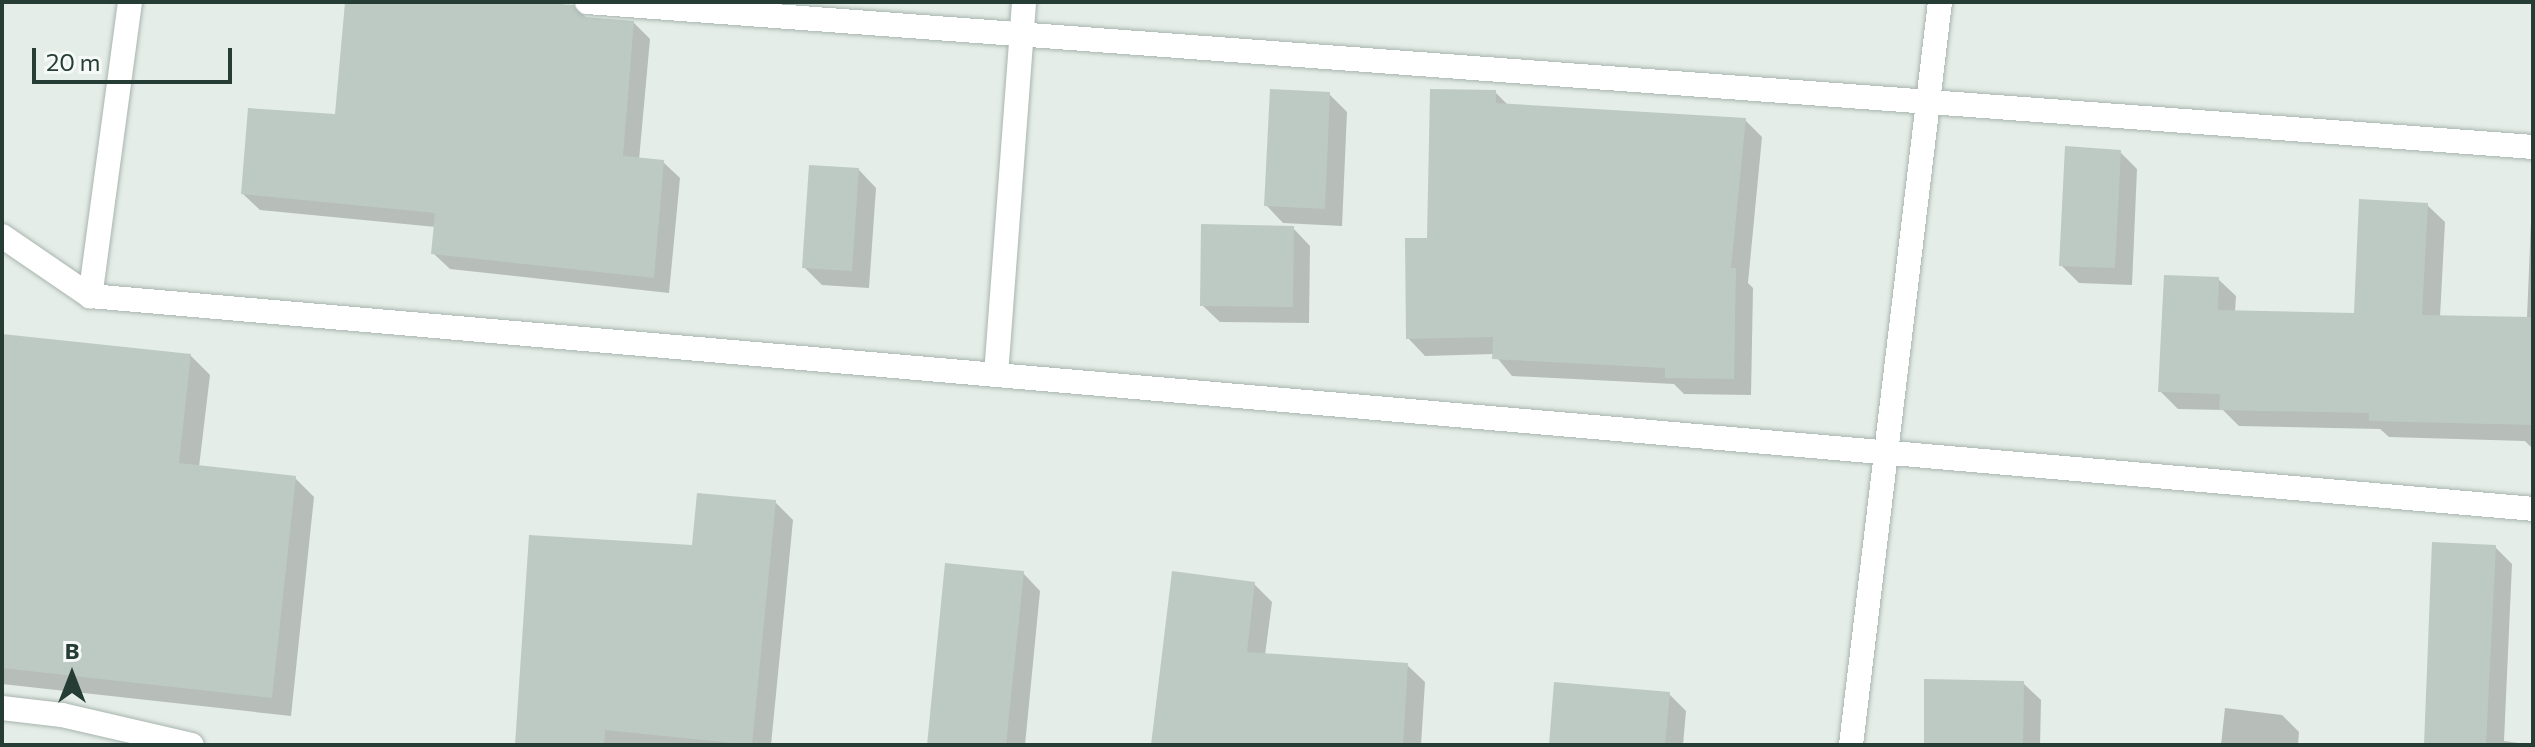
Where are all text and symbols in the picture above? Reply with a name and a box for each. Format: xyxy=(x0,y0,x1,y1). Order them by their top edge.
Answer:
scale bar xyxy=(36,32,236,82)
text: 20 m xyxy=(46,47,100,76)
north arrow xyxy=(32,635,112,715)
text: B xyxy=(65,637,79,664)

